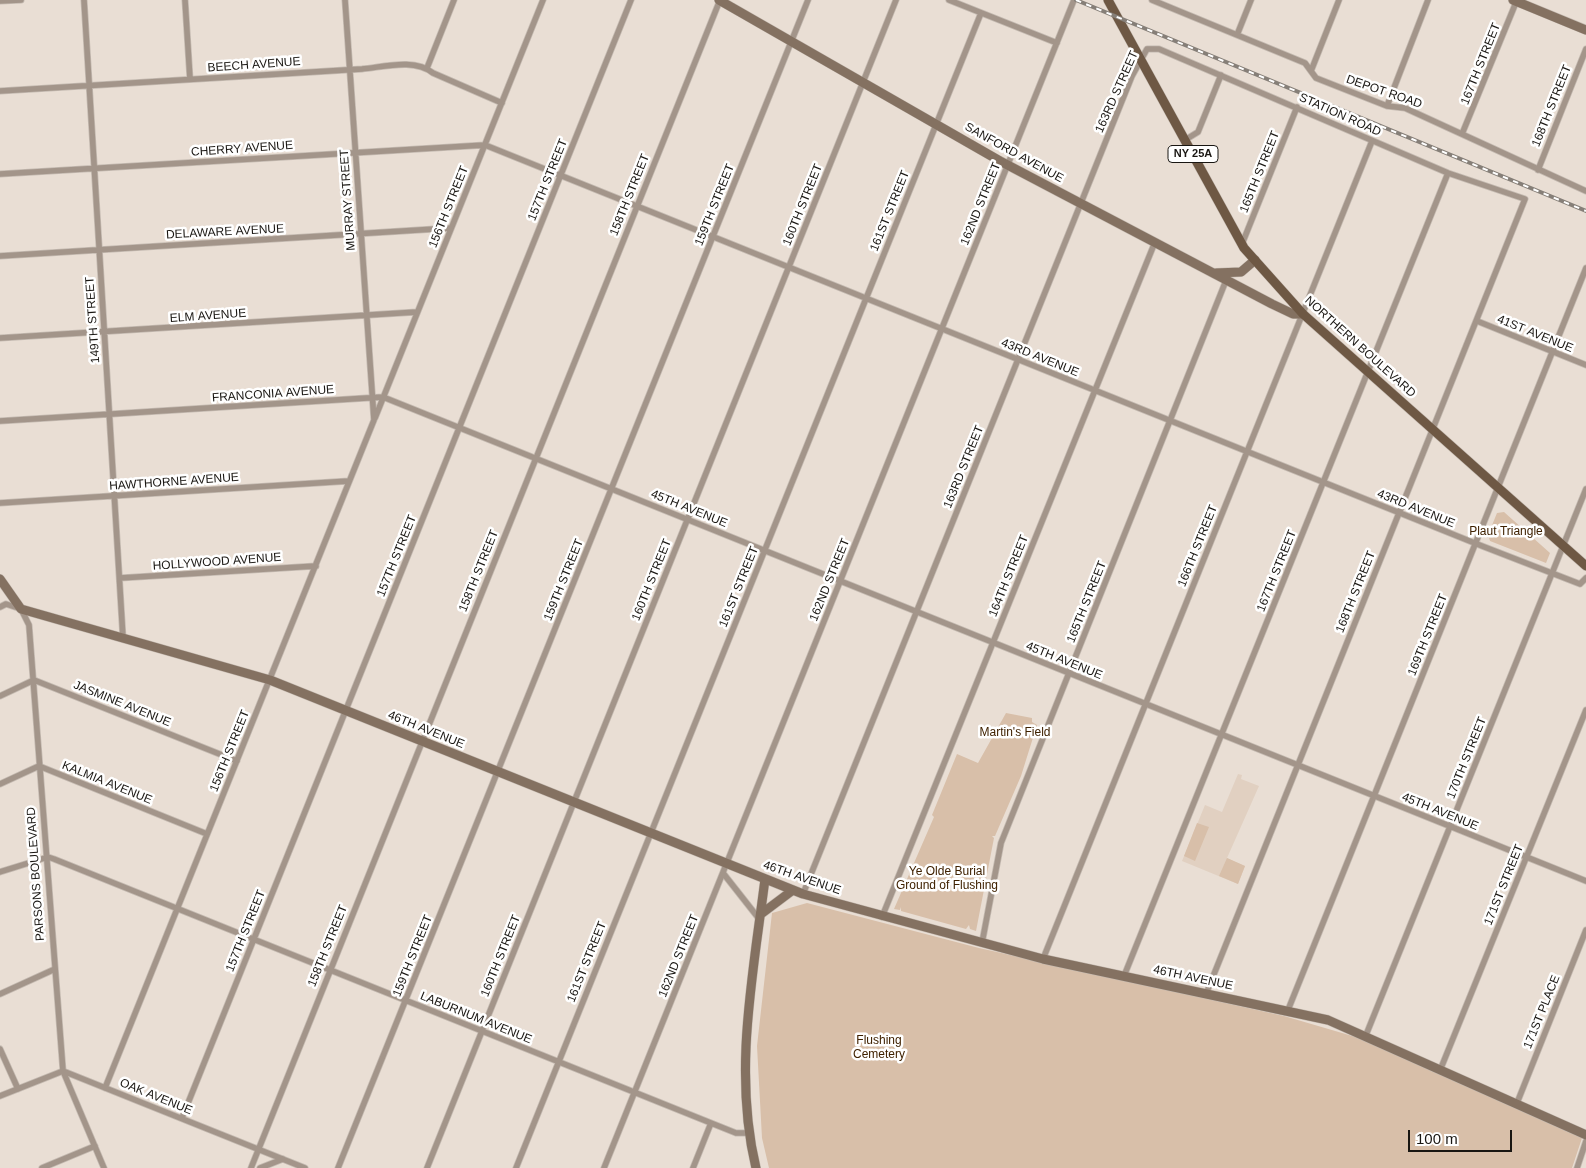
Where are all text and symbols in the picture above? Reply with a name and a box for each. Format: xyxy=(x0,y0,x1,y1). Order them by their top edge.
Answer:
street label: 167TH STREET xyxy=(1458,21,1504,107)
street label: 163RD STREET xyxy=(1093,49,1141,135)
street label: BEECH AVENUE xyxy=(207,55,301,75)
street label: 168TH STREET xyxy=(1529,63,1575,149)
street label: DEPOT ROAD xyxy=(1344,72,1424,112)
street label: STATION ROAD xyxy=(1297,90,1383,140)
street label: SANFORD AVENUE xyxy=(962,120,1066,186)
street label: 165TH STREET xyxy=(1237,129,1283,215)
street label: 157TH STREET xyxy=(525,137,571,223)
street label: CHERRY AVENUE xyxy=(190,138,294,160)
road number: NY 25A xyxy=(1168,146,1218,162)
street label: MURRAY STREET xyxy=(337,149,359,251)
street label: 158TH STREET xyxy=(607,152,653,238)
street label: 162ND STREET xyxy=(958,160,1004,248)
street label: 159TH STREET xyxy=(692,162,738,248)
street label: 160TH STREET xyxy=(780,162,826,248)
street label: 156TH STREET xyxy=(426,164,472,250)
street label: 161ST STREET xyxy=(867,168,913,254)
street label: DELAWARE AVENUE xyxy=(166,222,284,242)
street label: 149TH STREET xyxy=(83,276,103,364)
street label: NORTHERN BOULEVARD xyxy=(1302,293,1418,401)
street label: ELM AVENUE xyxy=(169,306,247,326)
street label: 41ST AVENUE xyxy=(1495,312,1575,356)
street label: 43RD AVENUE xyxy=(999,336,1081,380)
street label: FRANCONIA AVENUE xyxy=(211,383,335,405)
street label: 163RD STREET xyxy=(941,423,987,511)
street label: HAWTHORNE AVENUE xyxy=(109,470,239,494)
street label: 45TH AVENUE xyxy=(649,487,729,531)
street label: 43RD AVENUE xyxy=(1375,487,1457,531)
street label: 166TH STREET xyxy=(1175,503,1221,589)
street label: 157TH STREET xyxy=(374,513,420,599)
park label: Plaut Triangle xyxy=(1469,525,1543,539)
street label: 158TH STREET xyxy=(456,528,502,614)
street label: 167TH STREET xyxy=(1254,528,1300,614)
street label: 164TH STREET xyxy=(986,533,1032,619)
street label: 162ND STREET xyxy=(807,536,853,624)
street label: 159TH STREET xyxy=(541,537,587,623)
street label: 160TH STREET xyxy=(629,537,675,623)
street label: 161ST STREET xyxy=(716,544,762,630)
street label: 168TH STREET xyxy=(1333,549,1379,635)
street label: HOLLYWOOD AVENUE xyxy=(152,550,282,574)
street label: 165TH STREET xyxy=(1064,559,1110,645)
street label: 169TH STREET xyxy=(1405,592,1451,678)
street label: 45TH AVENUE xyxy=(1024,639,1104,683)
street label: JASMINE AVENUE xyxy=(71,678,173,730)
street label: 156TH STREET xyxy=(207,708,253,794)
street label: 46TH AVENUE xyxy=(386,708,466,752)
street label: 170TH STREET xyxy=(1444,715,1490,801)
park label: Martin's Field xyxy=(980,726,1050,740)
street label: KALMIA AVENUE xyxy=(60,758,154,808)
street label: 45TH AVENUE xyxy=(1400,790,1480,834)
street label: PARSONS BOULEVARD xyxy=(24,807,48,941)
street label: 171ST STREET xyxy=(1481,842,1527,928)
street label: 46TH AVENUE xyxy=(761,858,843,898)
park label: Ye Olde Burial Ground of Flushing xyxy=(896,865,998,893)
street label: 157TH STREET xyxy=(223,888,269,974)
street label: 158TH STREET xyxy=(305,903,351,989)
street label: 162ND STREET xyxy=(656,912,702,1000)
street label: 159TH STREET xyxy=(390,913,436,999)
street label: 160TH STREET xyxy=(478,913,524,999)
street label: 161ST STREET xyxy=(564,919,610,1005)
street label: 46TH AVENUE xyxy=(1152,963,1234,993)
street label: 171ST PLACE xyxy=(1521,973,1563,1051)
street label: LABURNUM AVENUE xyxy=(418,989,534,1047)
park label: Flushing Cemetery xyxy=(853,1034,905,1062)
street label: OAK AVENUE xyxy=(118,1076,194,1118)
scale bar xyxy=(1411,1120,1515,1152)
text: 100 m xyxy=(1416,1130,1458,1147)

